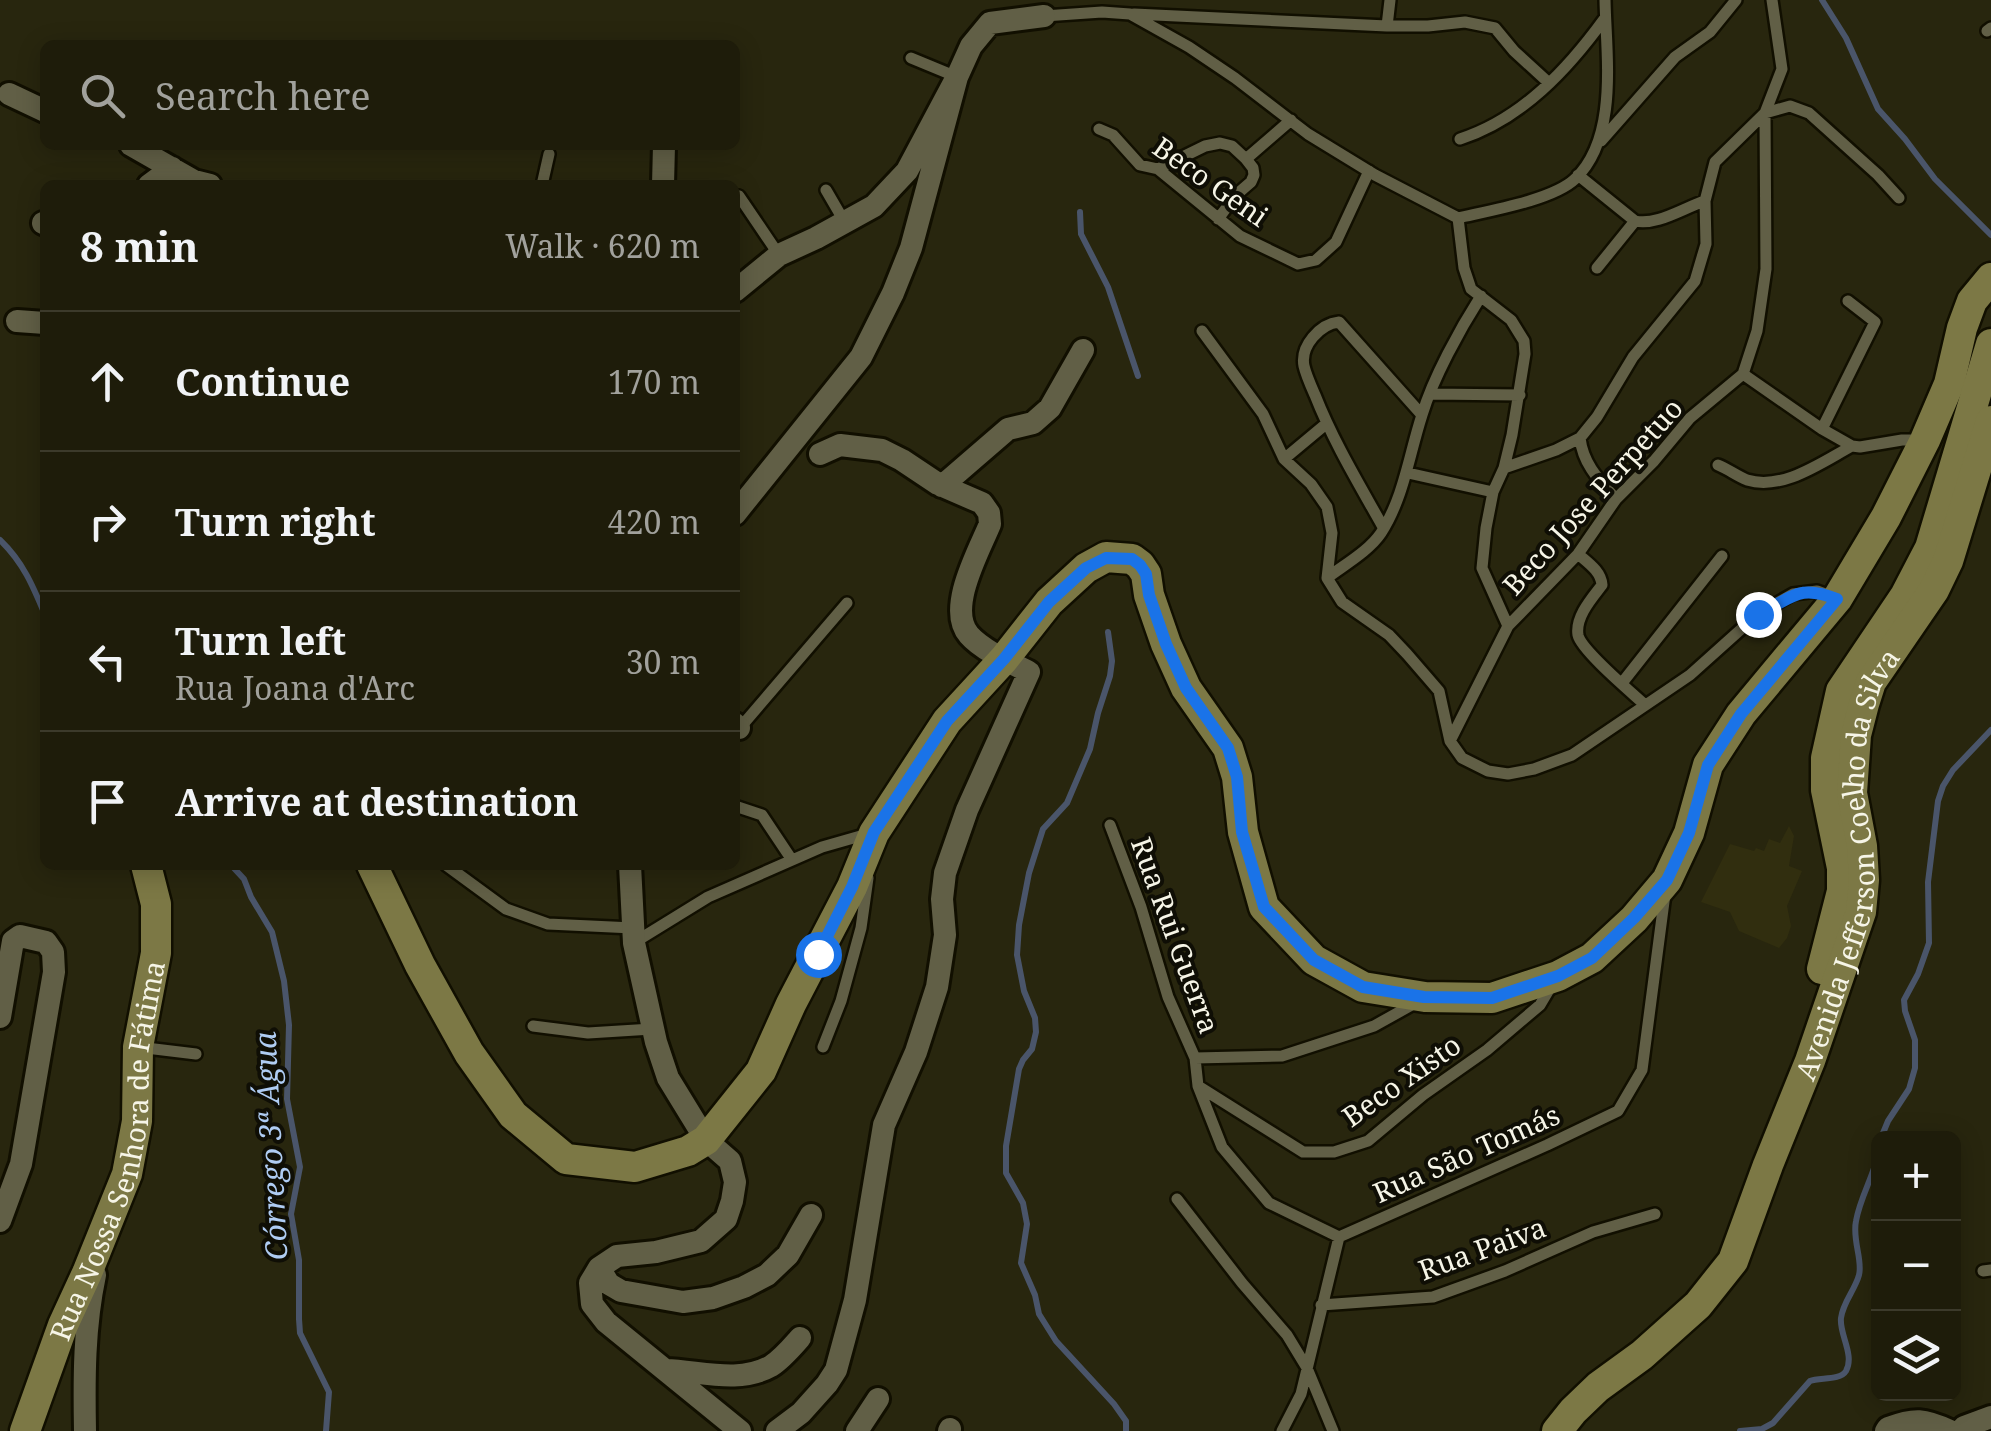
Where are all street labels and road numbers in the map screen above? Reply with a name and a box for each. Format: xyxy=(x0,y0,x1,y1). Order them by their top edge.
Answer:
street label: Beco Geni xyxy=(1146,127,1276,235)
street label: Beco Jose Perpetuo xyxy=(1493,389,1691,603)
street label: Avenida Jefferson Coelho da Silva xyxy=(1785,640,1908,1086)
street label: Rua Rui Guerra xyxy=(1123,832,1229,1038)
street label: Rua Nossa Senhora de Fátima xyxy=(40,957,173,1345)
street label: Beco Xisto xyxy=(1334,1025,1468,1135)
street label: Rua São Tomás xyxy=(1367,1095,1565,1211)
street label: Rua Paiva xyxy=(1413,1207,1551,1289)

